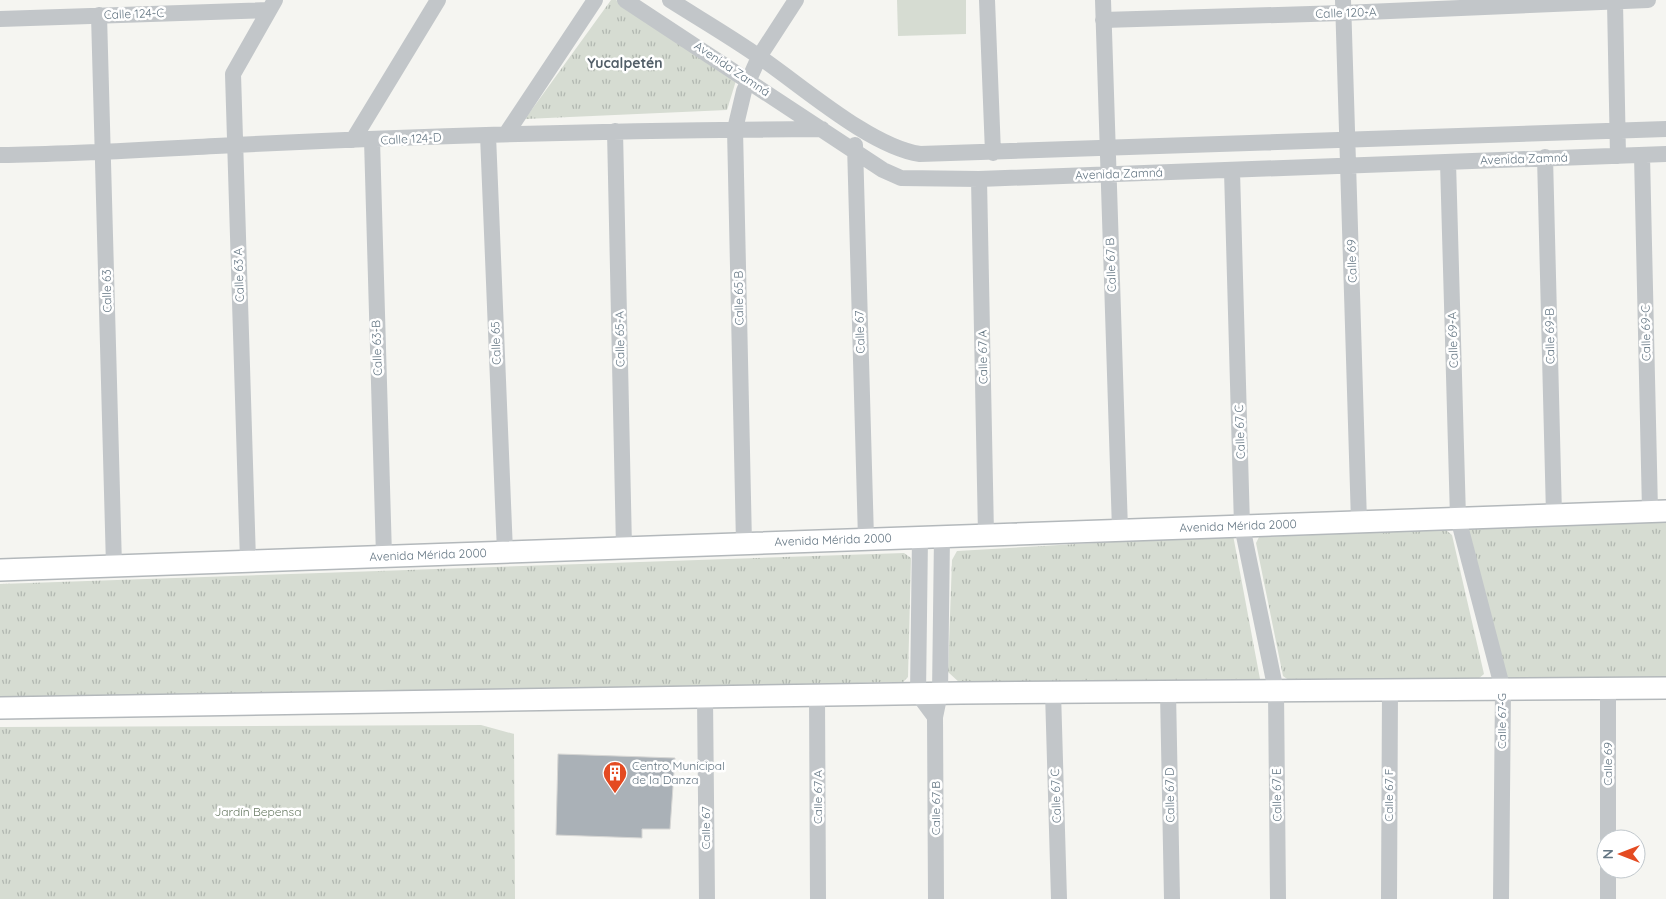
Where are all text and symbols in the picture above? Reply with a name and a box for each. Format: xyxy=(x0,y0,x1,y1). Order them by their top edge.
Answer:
street label: Calle 120-A xyxy=(1315,4,1377,21)
street label: Calle 124-C xyxy=(104,5,165,22)
street label: Avenida Zamná xyxy=(692,38,773,99)
district label: Yucalpetén xyxy=(587,54,663,72)
street label: Calle 124-D xyxy=(380,129,442,148)
street label: Avenida Zamná xyxy=(1480,149,1568,168)
street label: Avenida Zamná xyxy=(1075,164,1163,183)
street label: Calle 67 B xyxy=(1102,237,1119,292)
street label: Calle 69 xyxy=(1343,239,1360,283)
street label: Calle 63 A xyxy=(230,247,247,302)
street label: Calle 63 xyxy=(99,269,114,313)
street label: Calle 65 B xyxy=(731,270,746,325)
street label: Calle 69-C xyxy=(1638,305,1653,361)
street label: Calle 69-B xyxy=(1542,308,1557,364)
street label: Calle 67 xyxy=(851,310,868,354)
street label: Calle 65-A xyxy=(612,311,627,367)
street label: Calle 69-A xyxy=(1444,311,1461,368)
street label: Calle 63-B xyxy=(368,320,385,376)
street label: Calle 65 xyxy=(487,321,504,365)
street label: Calle 67 A xyxy=(975,330,990,384)
street label: Calle 67 C xyxy=(1231,404,1248,459)
street label: Avenida Mérida 2000 xyxy=(1179,516,1297,535)
street label: Avenida Mérida 2000 xyxy=(774,530,892,549)
street label: Avenida Mérida 2000 xyxy=(369,545,487,564)
street label: Calle 67-G xyxy=(1494,693,1509,749)
street label: Calle 69 xyxy=(1600,742,1615,786)
place label: Centro Municipal de la Danza xyxy=(632,758,725,787)
building icon: Centro Municipal de la Danza xyxy=(602,760,628,794)
street label: Calle 67 D xyxy=(1162,767,1177,823)
street label: Calle 67 C xyxy=(1047,768,1064,823)
street label: Calle 67 E xyxy=(1269,768,1284,822)
street label: Calle 67 F xyxy=(1381,768,1396,822)
street label: Calle 67 A xyxy=(810,770,825,824)
street label: Calle 67 B xyxy=(928,781,943,835)
park label: Jardín Bepensa xyxy=(214,804,302,819)
street label: Calle 67 xyxy=(698,806,713,850)
north arrow xyxy=(1596,829,1646,879)
text: N xyxy=(1599,849,1617,859)

